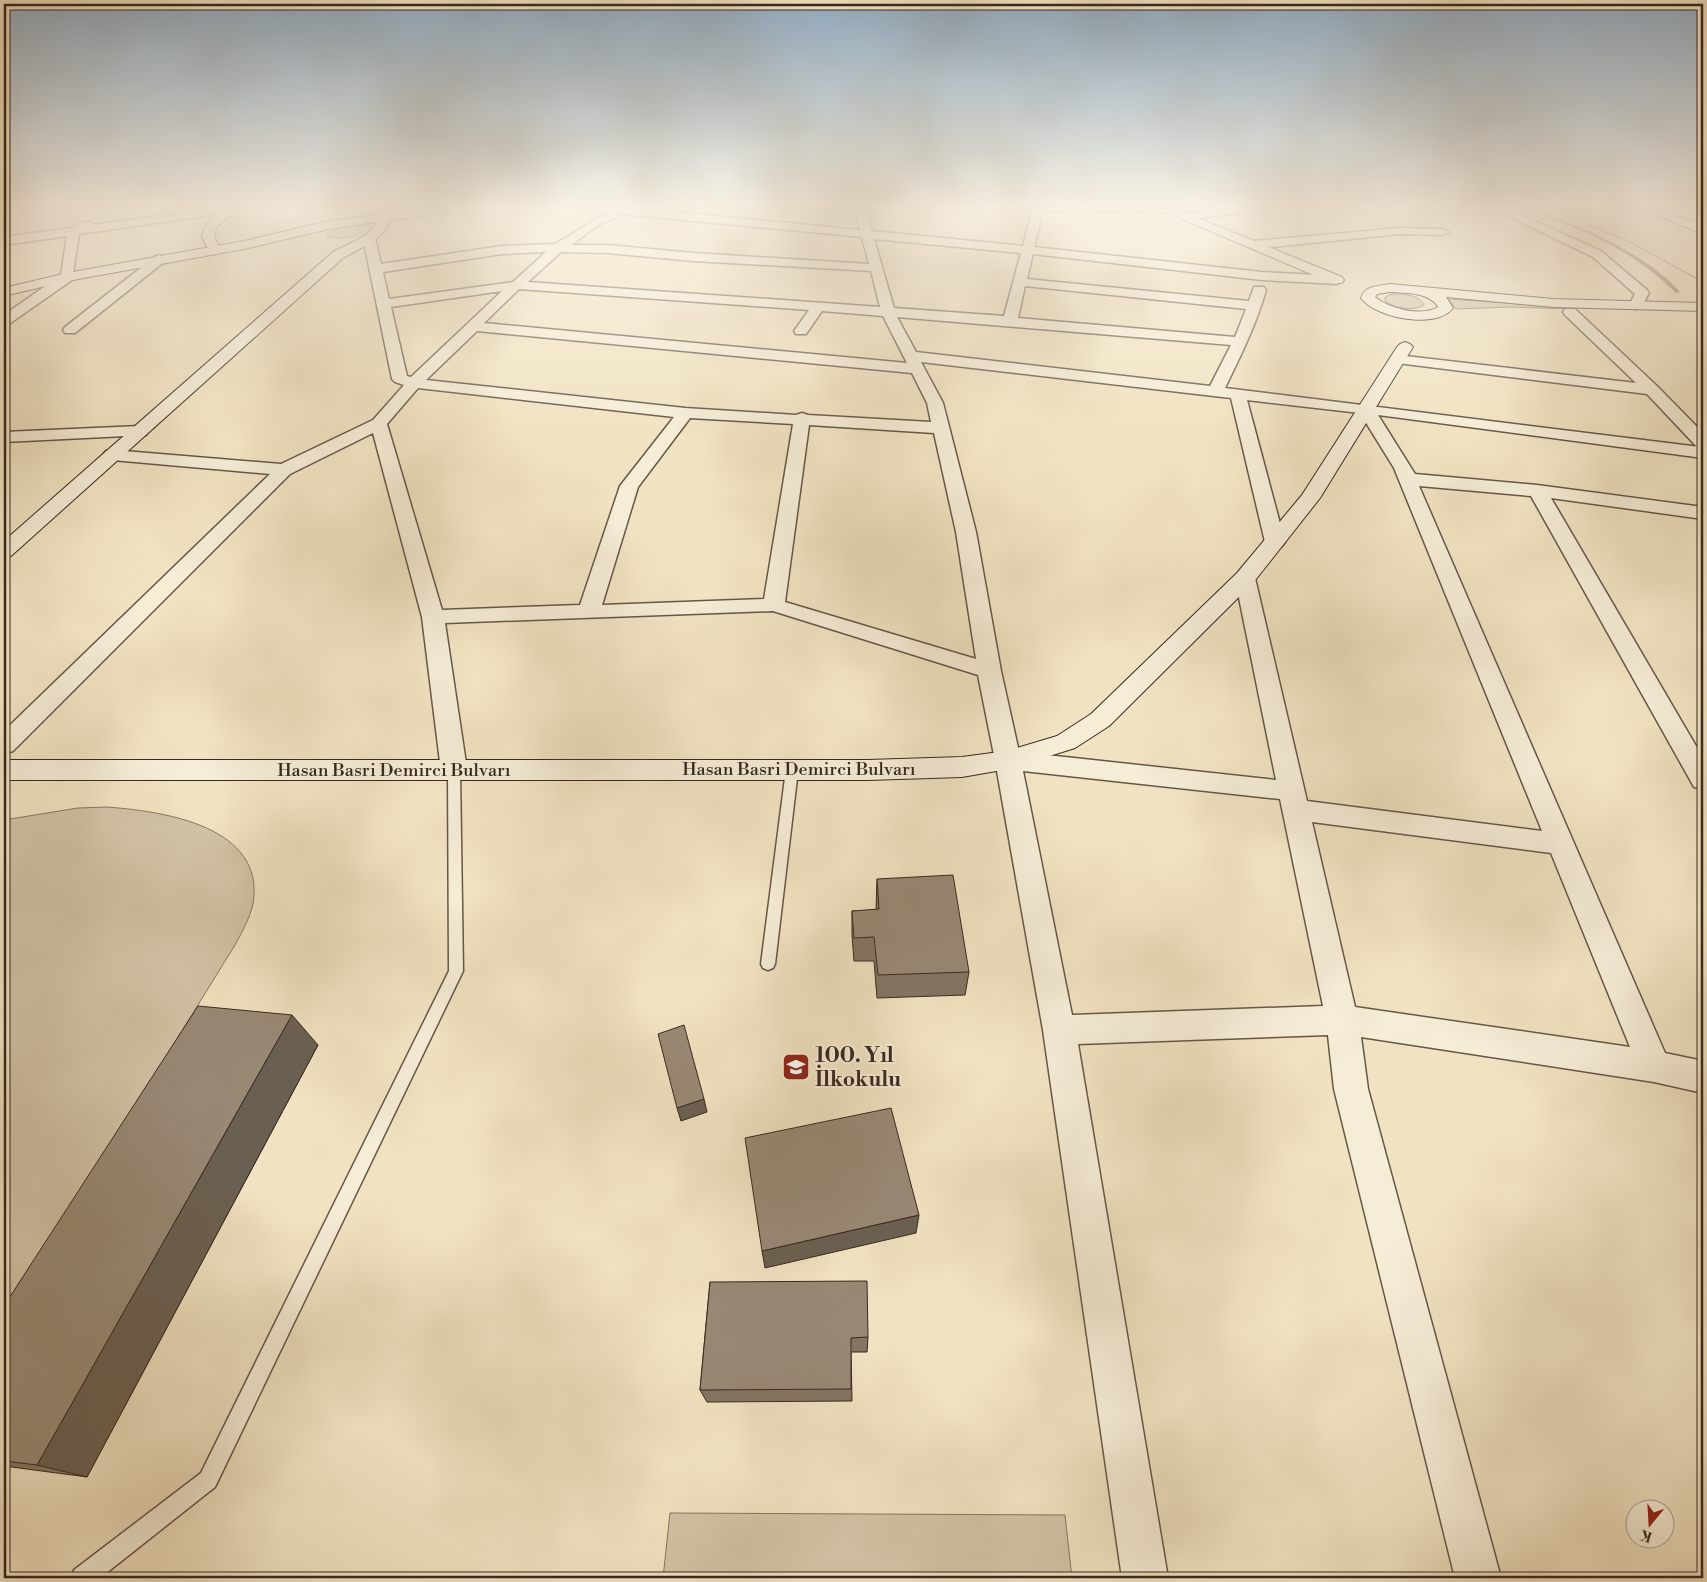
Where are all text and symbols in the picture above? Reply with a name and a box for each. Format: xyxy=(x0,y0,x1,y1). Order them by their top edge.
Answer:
street label: Hasan Basri Demirci Bulvarı xyxy=(682,758,916,781)
street label: Hasan Basri Demirci Bulvarı xyxy=(277,759,511,782)
place label: 100. Yıl İlkokulu xyxy=(815,1043,901,1093)
school or university icon: 100. Yıl İlkokulu xyxy=(781,1052,811,1082)
north arrow xyxy=(1624,1500,1674,1550)
text: K xyxy=(1637,1525,1654,1546)

